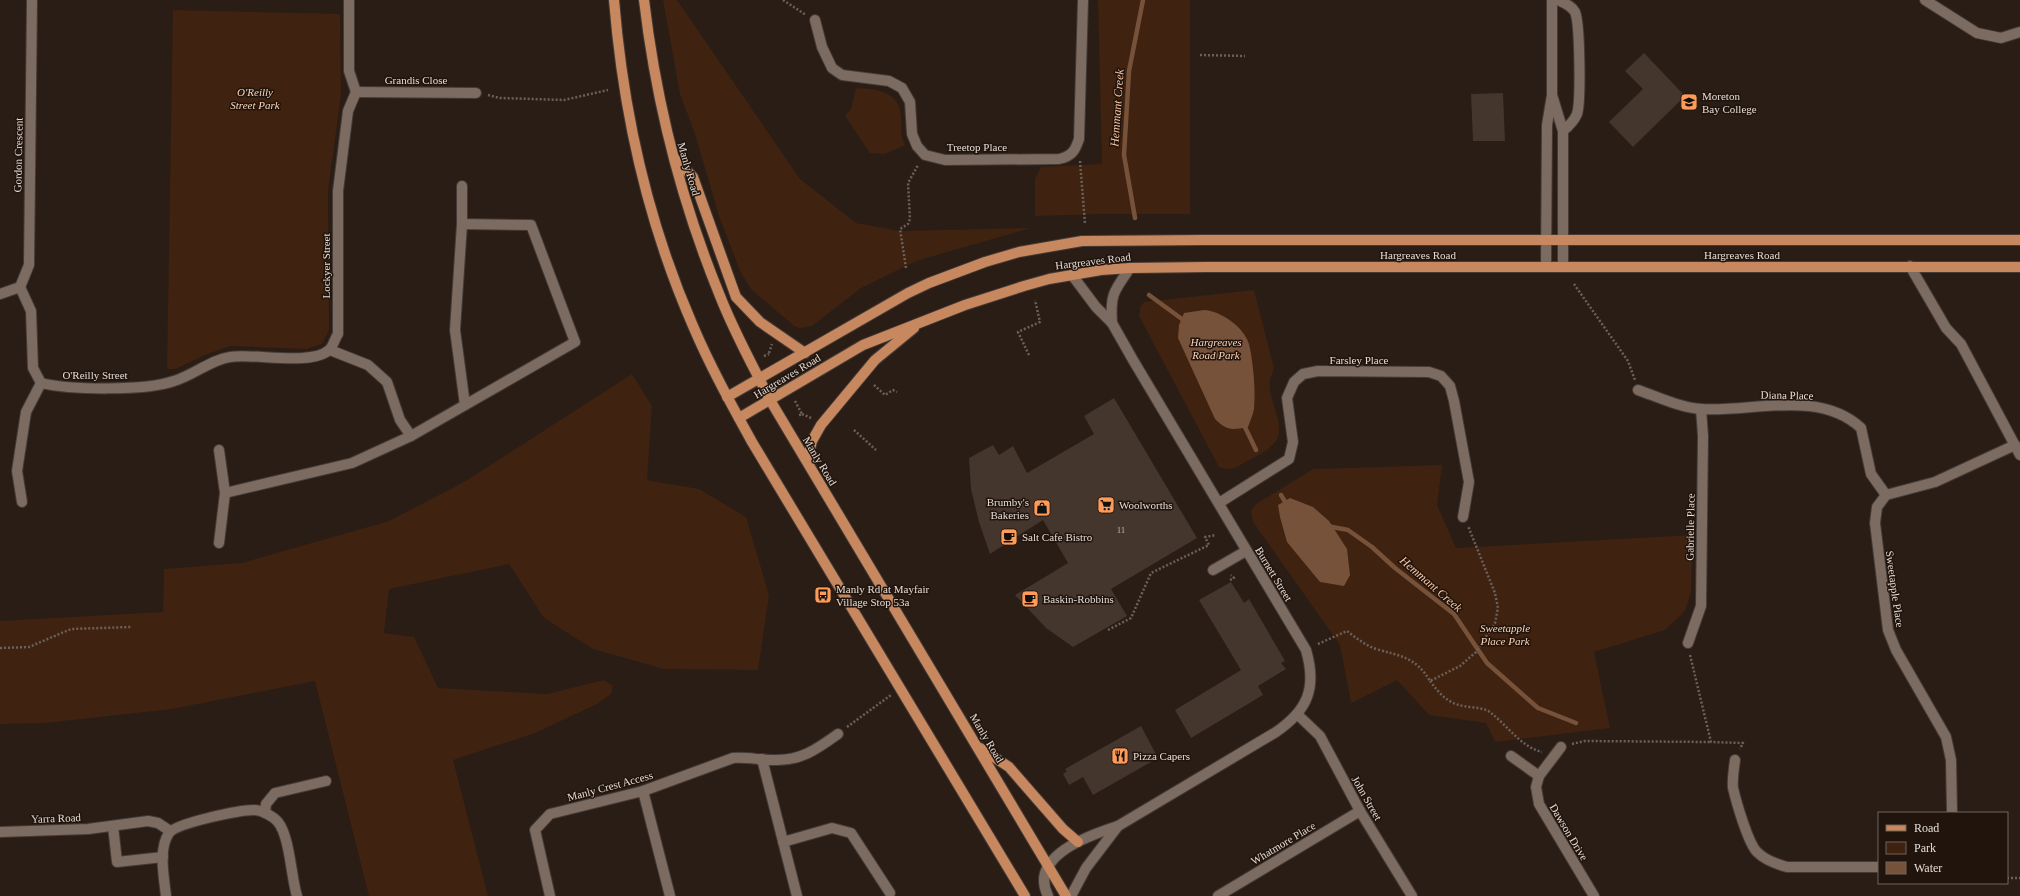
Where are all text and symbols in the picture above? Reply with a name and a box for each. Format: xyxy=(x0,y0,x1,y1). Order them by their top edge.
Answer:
water label: Hemmant Creek xyxy=(1107,68,1127,148)
street label: Grandis Close xyxy=(385,74,447,86)
park label: O'Reilly Street Park xyxy=(230,86,281,111)
place label: Moreton Bay College xyxy=(1702,90,1757,115)
school or university icon: Moreton Bay College xyxy=(1679,92,1699,112)
street label: Gordon Crescent xyxy=(11,117,25,193)
street label: Manly Road xyxy=(676,141,702,197)
street label: Treetop Place xyxy=(947,141,1007,153)
street label: Lockyer Street xyxy=(320,233,332,299)
street label: Hargreaves Road xyxy=(1380,249,1456,261)
street label: Hargreaves Road xyxy=(1704,249,1780,261)
street label: Hargreaves Road xyxy=(1055,250,1132,272)
park label: Hargreaves Road Park xyxy=(1189,336,1242,361)
street label: Hargreaves Road xyxy=(751,351,823,401)
street label: Farsley Place xyxy=(1330,354,1389,366)
street label: O'Reilly Street xyxy=(62,369,128,381)
street label: Diana Place xyxy=(1760,389,1814,401)
street label: Manly Road xyxy=(801,434,839,488)
street label: Gabrielle Place xyxy=(1683,493,1697,561)
supermarket icon: Woolworths xyxy=(1096,495,1116,515)
place label: Brumby's Bakeries xyxy=(987,496,1029,521)
shop icon: Brumby's Bakeries xyxy=(1032,498,1052,518)
place label: Woolworths xyxy=(1119,499,1173,511)
house number: 11 xyxy=(1117,525,1125,535)
cafe icon: Salt Cafe Bistro xyxy=(999,527,1019,547)
place label: Salt Cafe Bistro xyxy=(1022,531,1093,543)
street label: Burnett Street xyxy=(1253,545,1295,603)
street label: Sweetapple Place xyxy=(1884,550,1906,628)
water label: Hemmant Creek xyxy=(1396,553,1465,615)
place label: Manly Rd at Mayfair Village Stop 53a xyxy=(836,583,930,608)
bus stop icon: Manly Rd at Mayfair Village Stop 53a xyxy=(813,585,833,605)
cafe icon: Baskin-Robbins xyxy=(1020,589,1040,609)
place label: Baskin-Robbins xyxy=(1043,593,1114,605)
park label: Sweetapple Place Park xyxy=(1479,622,1531,647)
street label: Manly Road xyxy=(968,711,1006,765)
restaurant icon: Pizza Capers xyxy=(1110,746,1130,766)
place label: Pizza Capers xyxy=(1133,750,1190,762)
street label: Manly Crest Access xyxy=(566,769,654,803)
street label: John Street xyxy=(1350,774,1384,822)
street label: Dawson Drive xyxy=(1547,802,1591,863)
street label: Yarra Road xyxy=(31,811,82,825)
legend xyxy=(1878,812,2008,884)
street label: Whatmore Place xyxy=(1249,819,1317,867)
text: Road xyxy=(1914,821,1939,835)
text: Park xyxy=(1914,841,1936,855)
text: Water xyxy=(1914,861,1942,875)

